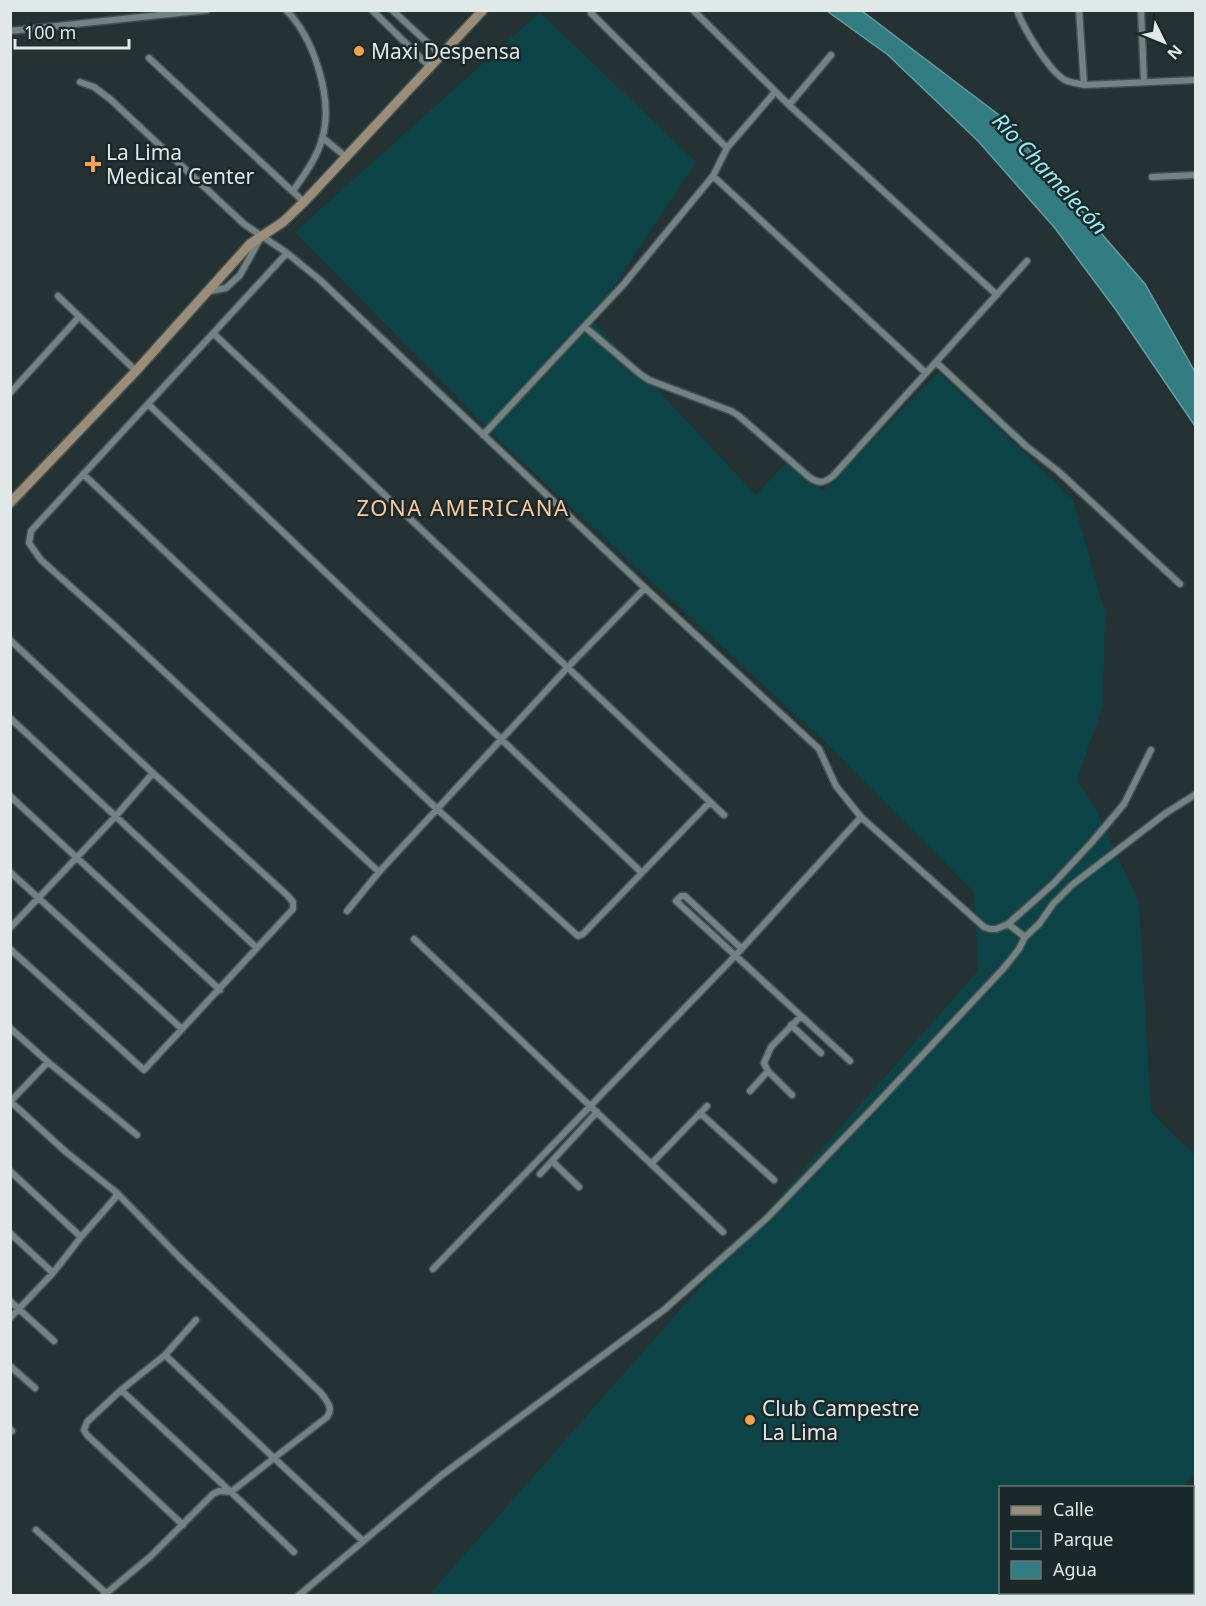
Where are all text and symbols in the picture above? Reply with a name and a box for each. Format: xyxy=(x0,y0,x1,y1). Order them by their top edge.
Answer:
scale bar xyxy=(15,12,129,50)
north arrow xyxy=(1134,12,1194,72)
text: 100 m xyxy=(24,20,76,44)
place label: Maxi Despensa xyxy=(371,37,521,65)
text: N xyxy=(1162,40,1187,64)
marker: Maxi Despensa xyxy=(352,44,366,58)
water label: Río Chamelecón xyxy=(987,106,1115,240)
place label: La Lima Medical Center xyxy=(106,138,254,190)
marker: La Lima Medical Center xyxy=(84,155,102,173)
district label: ZONA AMERICANA xyxy=(356,492,570,522)
place label: Club Campestre La Lima xyxy=(762,1394,919,1446)
marker: Club Campestre La Lima xyxy=(743,1413,757,1427)
legend xyxy=(999,1486,1194,1594)
text: Calle xyxy=(1053,1497,1094,1521)
text: Parque xyxy=(1053,1527,1113,1551)
text: Agua xyxy=(1053,1557,1097,1581)

